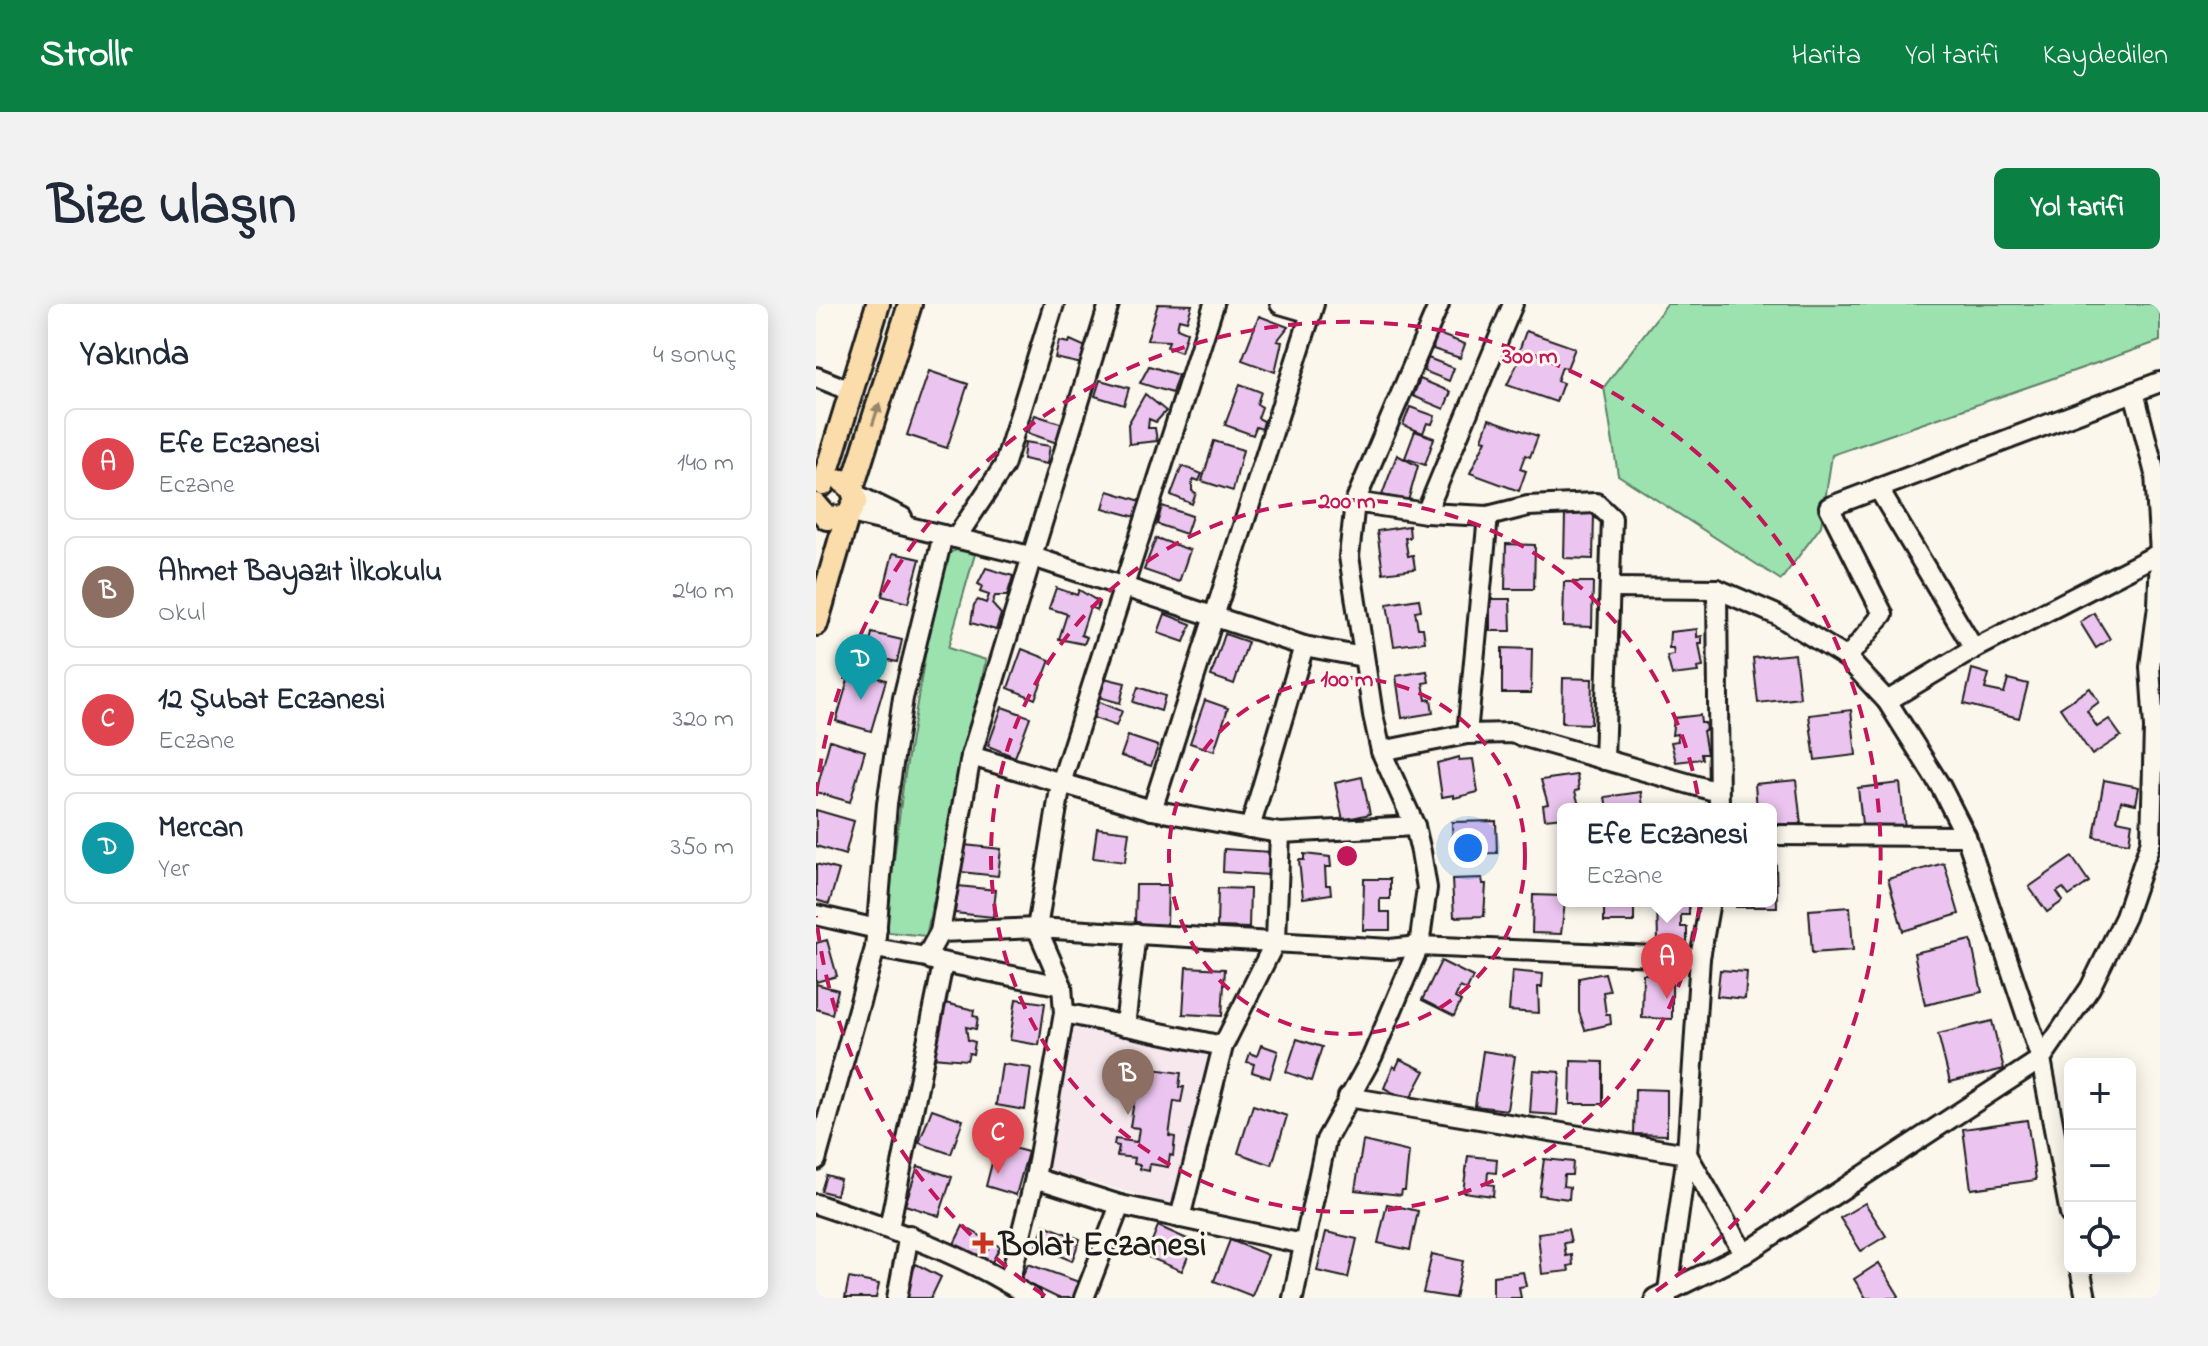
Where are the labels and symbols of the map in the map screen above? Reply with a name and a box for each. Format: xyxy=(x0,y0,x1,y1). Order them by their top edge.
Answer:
text: 300 m xyxy=(1501,340,1558,375)
one-way arrow xyxy=(870,402,882,426)
text: 200 m xyxy=(1317,485,1376,520)
pin: D xyxy=(835,634,887,700)
text: 100 m xyxy=(1321,663,1374,698)
your location xyxy=(1448,828,1488,868)
centre of rings xyxy=(1333,842,1361,870)
pin: A xyxy=(1641,933,1693,999)
pin: B xyxy=(1102,1049,1154,1115)
pin: C xyxy=(972,1108,1024,1174)
place label: Bolat Eczanesi xyxy=(997,1222,1206,1272)
marker: Bolat Eczanesi xyxy=(974,1234,992,1252)

